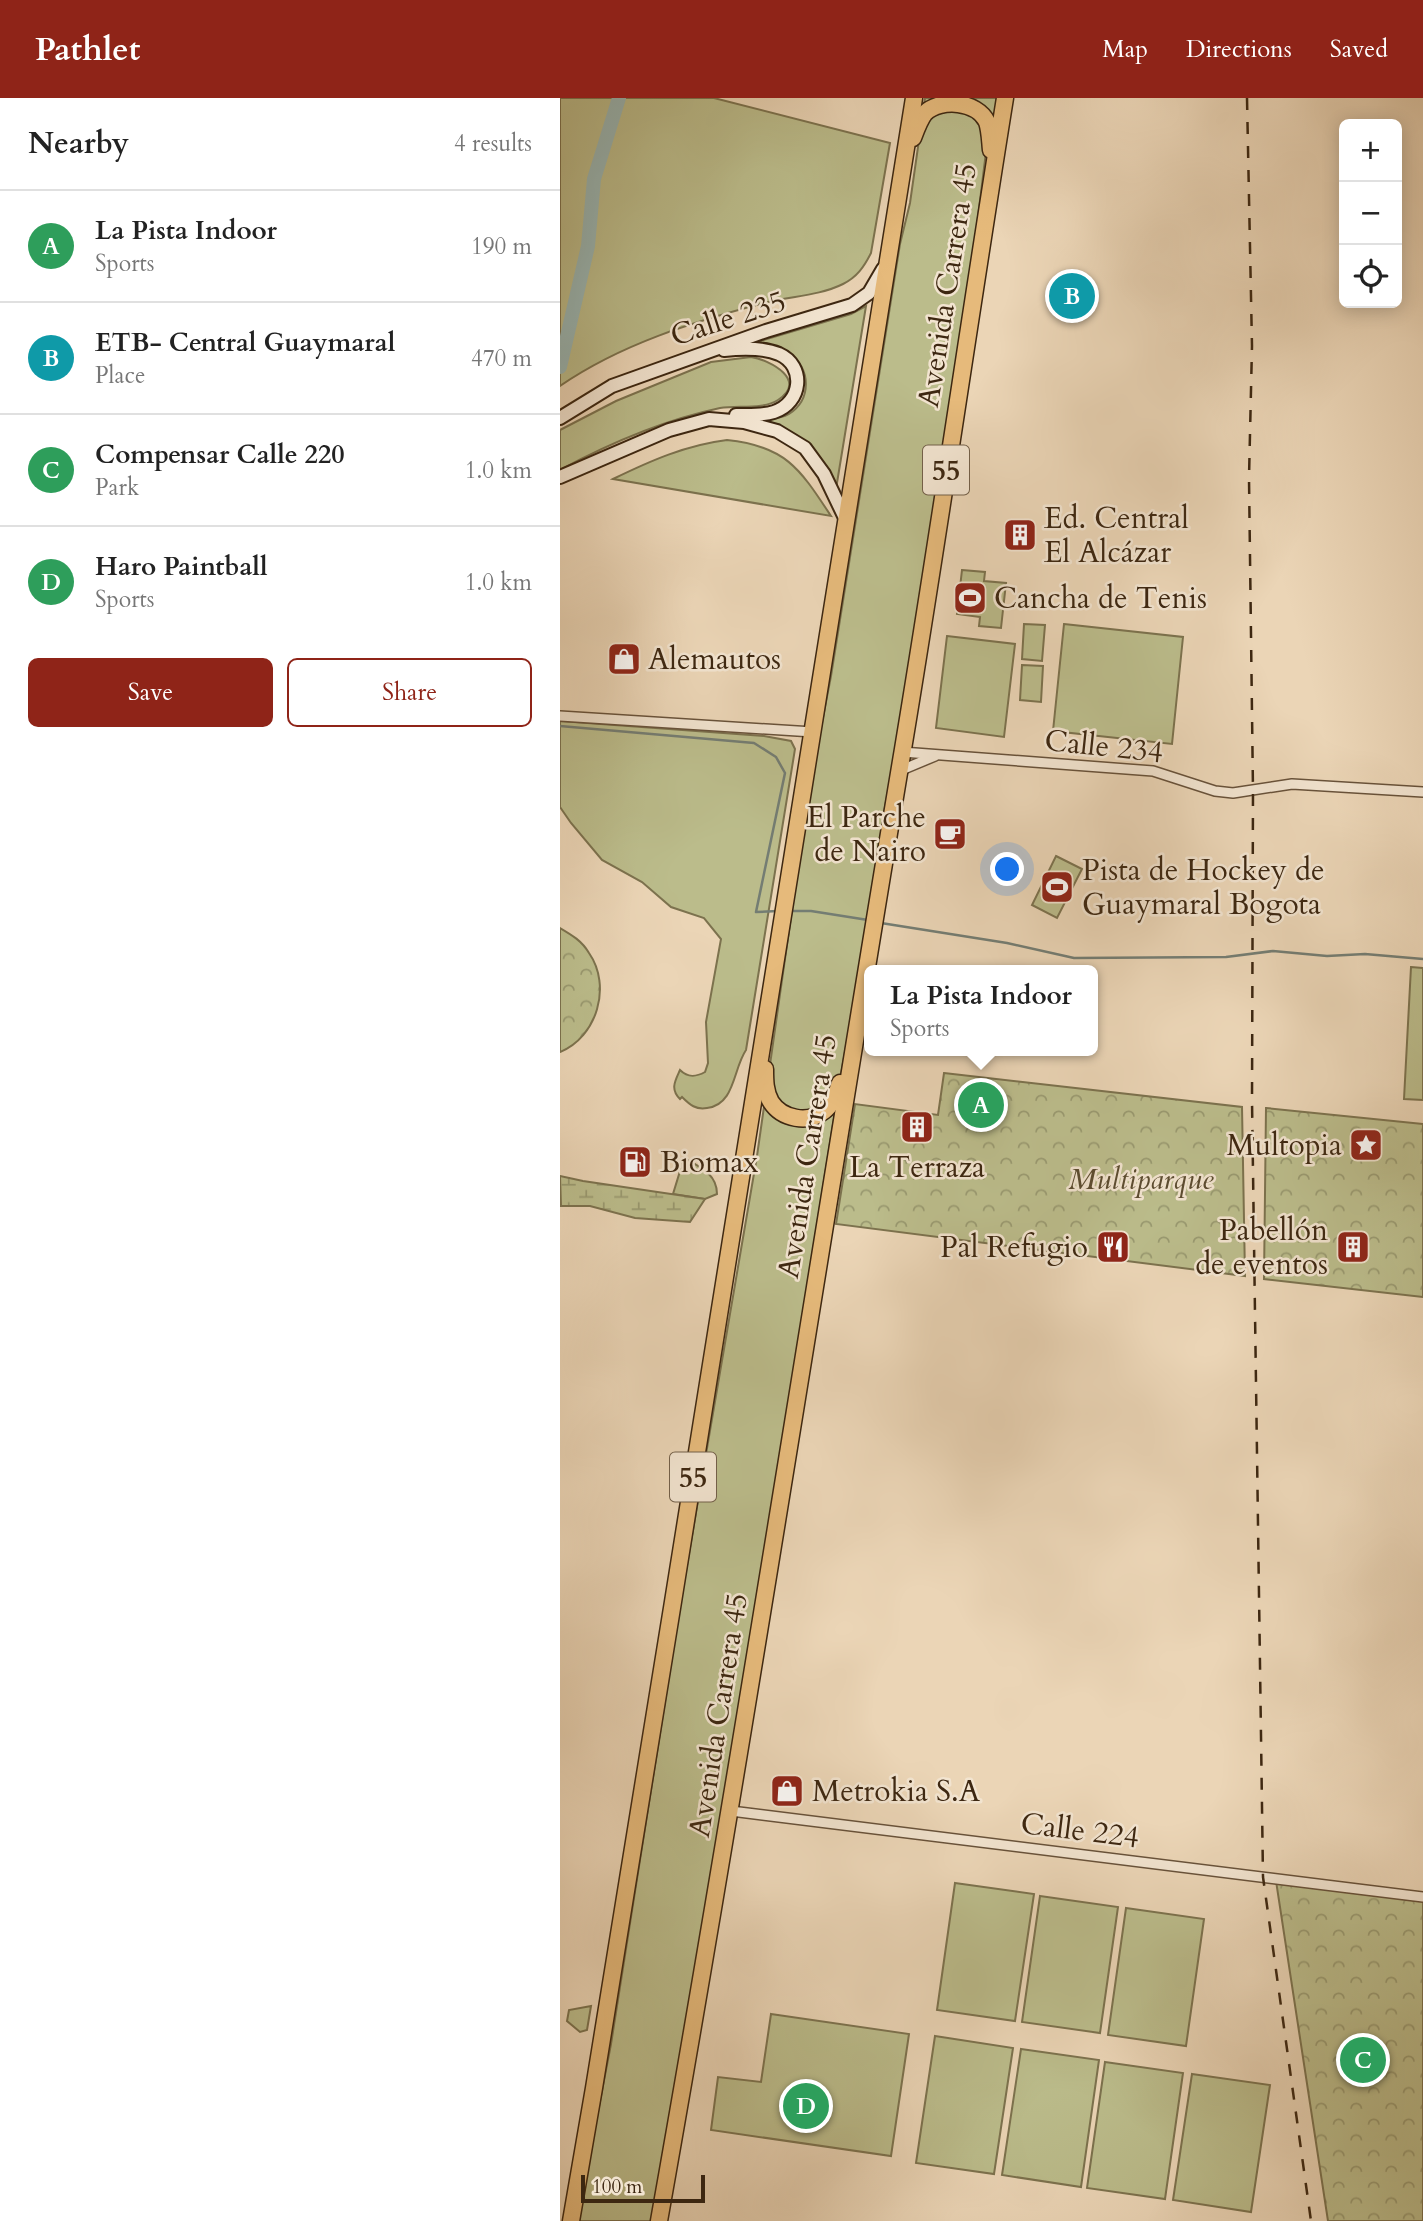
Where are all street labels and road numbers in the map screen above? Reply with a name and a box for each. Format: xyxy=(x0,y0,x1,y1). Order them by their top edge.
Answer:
street label: Avenida Carrera 45 xyxy=(908,160,987,410)
street label: Calle 235 xyxy=(665,281,791,356)
road number: 55 xyxy=(923,446,969,494)
street label: Calle 234 xyxy=(1043,720,1165,773)
street label: Avenida Carrera 45 xyxy=(768,1031,847,1281)
road number: 55 xyxy=(670,1452,716,1502)
street label: Avenida Carrera 45 xyxy=(679,1590,758,1840)
street label: Calle 224 xyxy=(1018,1803,1141,1858)

